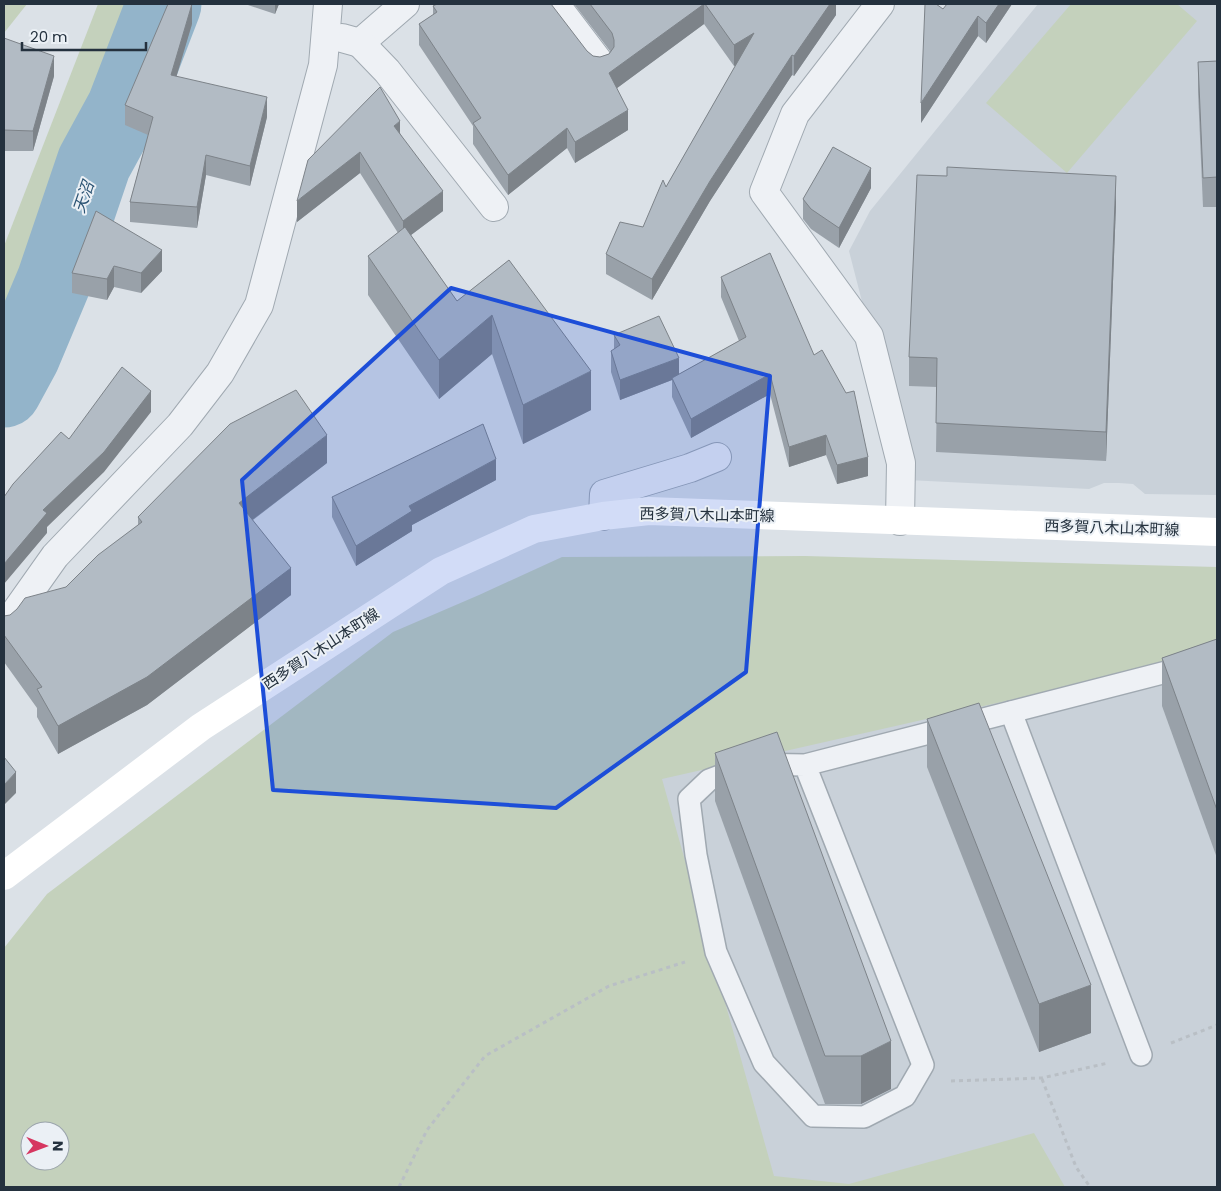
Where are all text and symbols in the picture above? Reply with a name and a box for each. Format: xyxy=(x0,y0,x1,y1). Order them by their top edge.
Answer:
scale bar xyxy=(22,20,146,52)
text: 20 m xyxy=(30,26,68,47)
water label: 天沼 xyxy=(67,176,100,216)
street label: 西多賀八木山本町線 xyxy=(639,503,775,526)
street label: 西多賀八木山本町線 xyxy=(1044,515,1180,540)
street label: 西多賀八木山本町線 xyxy=(258,603,383,694)
north arrow xyxy=(20,1121,70,1171)
text: N xyxy=(48,1141,68,1152)

